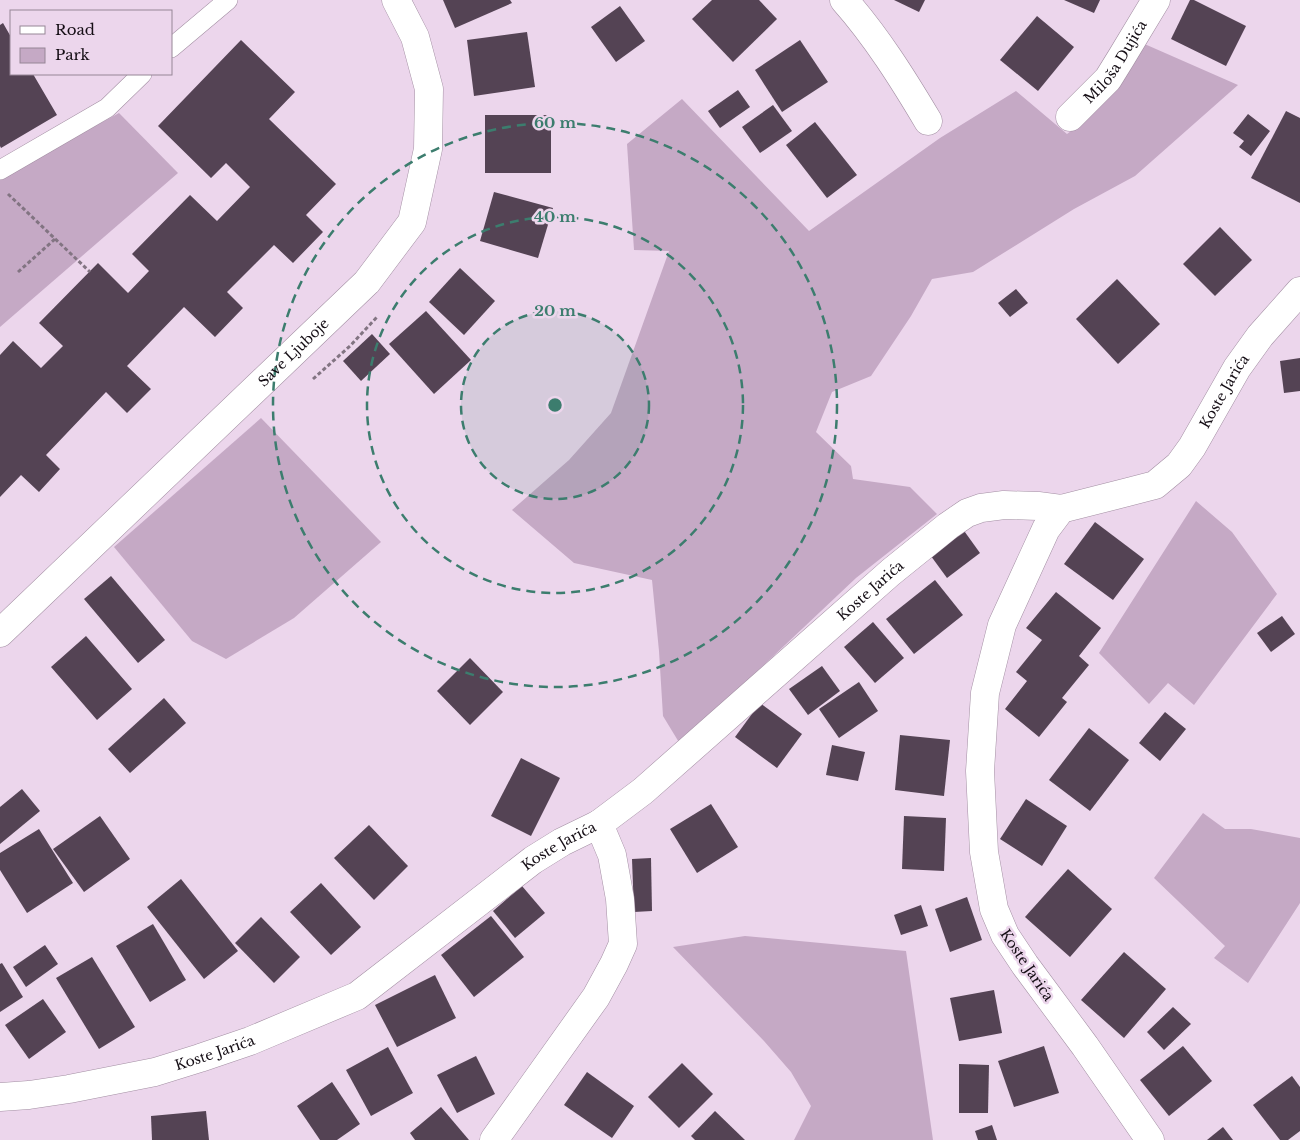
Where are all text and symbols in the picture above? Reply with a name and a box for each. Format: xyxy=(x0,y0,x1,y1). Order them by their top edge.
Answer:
legend xyxy=(10,10,172,75)
street label: Miloša Dujića xyxy=(1080,17,1151,107)
text: Road xyxy=(55,20,95,39)
text: Park xyxy=(55,45,91,64)
text: 60 m xyxy=(534,113,576,132)
text: 40 m xyxy=(534,207,576,226)
text: 20 m xyxy=(534,301,576,320)
street label: Save Ljuboje xyxy=(254,314,333,390)
street label: Koste Jarića xyxy=(1195,350,1253,432)
centre of rings xyxy=(546,396,564,414)
street label: Koste Jarića xyxy=(833,556,908,625)
street label: Koste Jarića xyxy=(518,818,599,875)
street label: Koste Jarića xyxy=(996,926,1058,1005)
street label: Koste Jarića xyxy=(173,1031,258,1074)

